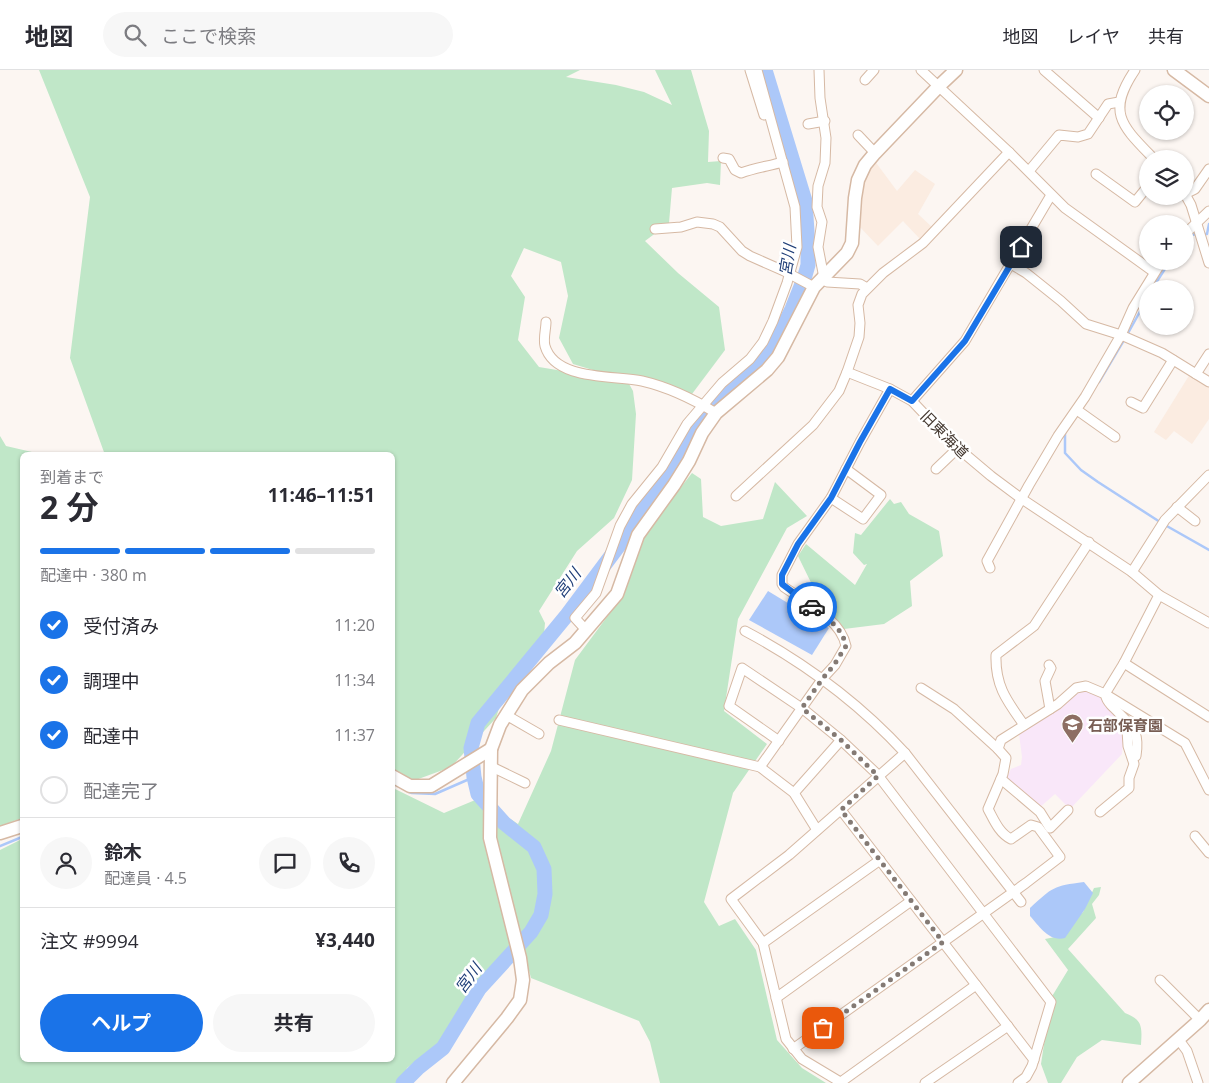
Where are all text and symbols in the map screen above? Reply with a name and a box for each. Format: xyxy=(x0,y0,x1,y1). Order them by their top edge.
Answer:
search box xyxy=(103,12,453,57)
text: 地図 xyxy=(25,19,73,52)
icon: search xyxy=(121,21,149,49)
text: ここで検索 xyxy=(161,23,256,49)
text: 地図 xyxy=(1003,24,1039,48)
text: レイヤ xyxy=(1067,24,1120,48)
text: 共有 xyxy=(1148,24,1184,48)
map controls xyxy=(1139,85,1194,335)
button: locate xyxy=(1139,85,1194,140)
button: layers xyxy=(1139,150,1194,205)
button: + xyxy=(1139,215,1194,270)
pin xyxy=(1000,226,1042,268)
icon: home xyxy=(1007,233,1035,261)
water label: 宮川 xyxy=(774,241,801,278)
button: − xyxy=(1139,280,1194,335)
street label: 旧東海道 xyxy=(917,406,973,462)
text: 到着まで xyxy=(40,466,104,488)
text: 11:46–11:51 xyxy=(268,482,375,508)
text: 2 分 xyxy=(40,485,99,528)
water label: 宮川 xyxy=(548,562,587,602)
text: 配達中 · 380 m xyxy=(40,564,147,586)
courier xyxy=(787,582,837,632)
icon: car xyxy=(798,593,826,621)
icon: check xyxy=(40,611,68,639)
text: 受付済み xyxy=(83,613,159,639)
text: 11:20 xyxy=(334,614,375,636)
icon: check xyxy=(40,666,68,694)
text: 調理中 xyxy=(83,668,140,694)
text: 11:34 xyxy=(334,669,375,691)
school or university icon: 石部保育園 xyxy=(1060,713,1084,744)
place label: 石部保育園 xyxy=(1088,715,1163,735)
icon: check xyxy=(40,721,68,749)
text: 配達中 xyxy=(83,723,140,749)
text: 11:37 xyxy=(334,724,375,746)
text: 配達完了 xyxy=(83,778,159,804)
button: person xyxy=(40,837,92,889)
button: chat xyxy=(259,837,311,889)
button: phone xyxy=(323,837,375,889)
text: 鈴木 xyxy=(104,839,142,865)
text: 配達員 · 4.5 xyxy=(104,867,187,889)
text: ¥3,440 xyxy=(315,927,375,953)
text: 注文 #9994 xyxy=(40,928,139,954)
water label: 宮川 xyxy=(450,957,488,997)
button: ヘルプ xyxy=(40,994,203,1052)
button: 共有 xyxy=(213,994,375,1052)
pin xyxy=(802,1007,844,1049)
icon: bag xyxy=(809,1014,837,1042)

